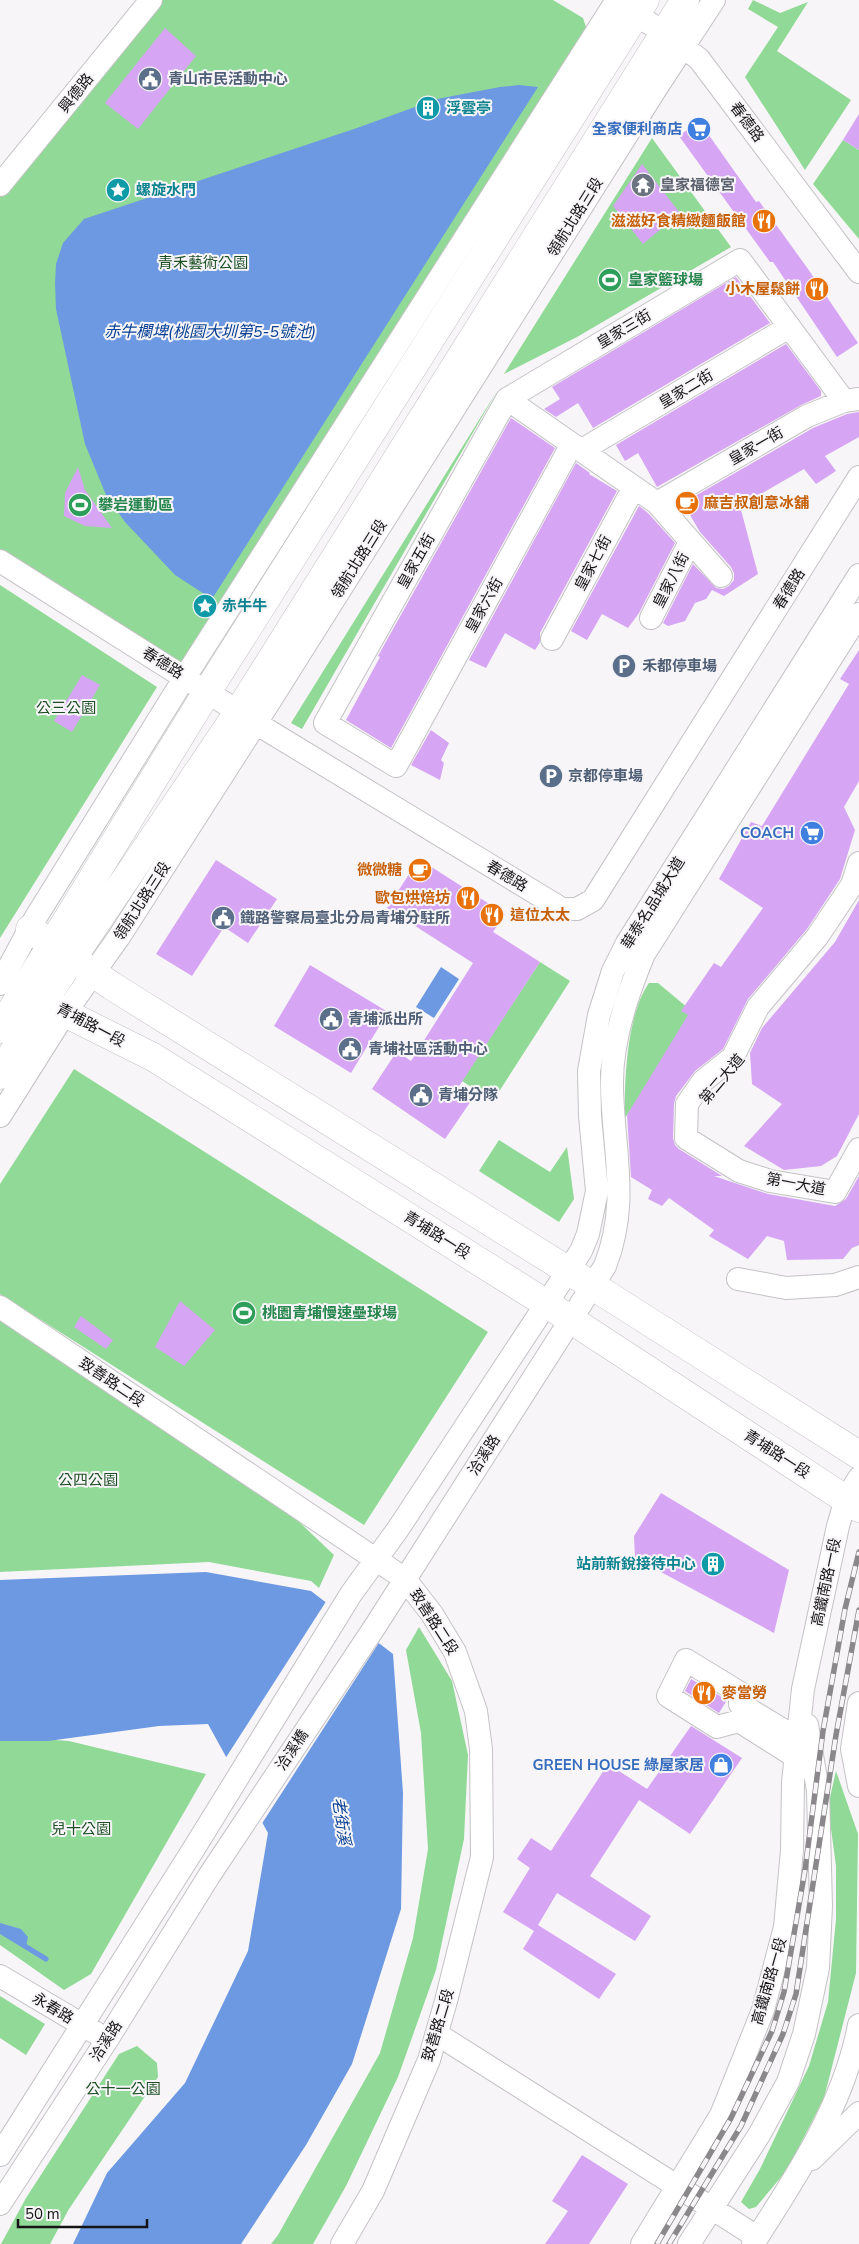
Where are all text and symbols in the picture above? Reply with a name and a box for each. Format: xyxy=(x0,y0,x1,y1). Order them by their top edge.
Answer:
public building icon: 青山市民活動中心 xyxy=(137,66,163,92)
street label: 興德路 xyxy=(54,69,98,117)
place label: 青山市民活動中心 xyxy=(168,69,288,89)
building icon: 浮雲亭 xyxy=(415,95,441,121)
place label: 浮雲亭 xyxy=(446,98,491,118)
street label: 春德路 xyxy=(725,98,769,146)
supermarket icon: 全家便利商店 xyxy=(686,116,712,142)
place label: 全家便利商店 xyxy=(592,119,682,139)
temple icon: 皇家福德宮 xyxy=(630,172,656,198)
street label: 領航北路三段 xyxy=(543,174,607,260)
place label: 皇家福德宮 xyxy=(660,175,735,195)
place icon: 螺旋水門 xyxy=(105,177,131,203)
place label: 螺旋水門 xyxy=(136,180,196,200)
restaurant icon: 滋滋好食精緻麵飯館 xyxy=(751,208,777,234)
place label: 滋滋好食精緻麵飯館 xyxy=(611,211,746,231)
park label: 青禾藝術公園 xyxy=(158,253,248,273)
sports icon: 皇家籃球場 xyxy=(597,267,623,293)
place label: 皇家籃球場 xyxy=(628,270,703,290)
restaurant icon: 小木屋鬆餅 xyxy=(804,276,830,302)
place label: 小木屋鬆餅 xyxy=(725,279,800,299)
street label: 皇家三街 xyxy=(593,305,655,353)
water label: 赤牛欄埤(桃園大圳第5-5號池) xyxy=(104,321,316,343)
street label: 皇家二街 xyxy=(655,365,717,413)
street label: 皇家一街 xyxy=(725,422,787,470)
cafe icon: 麻吉叔創意冰舖 xyxy=(674,490,700,516)
sports icon: 攀岩運動區 xyxy=(67,492,93,518)
place label: 麻吉叔創意冰舖 xyxy=(704,493,809,513)
place label: 攀岩運動區 xyxy=(98,495,173,515)
street label: 領航北路三段 xyxy=(327,516,391,602)
street label: 皇家五街 xyxy=(393,530,439,592)
street label: 皇家七街 xyxy=(570,532,616,594)
street label: 皇家八街 xyxy=(648,549,694,611)
street label: 春德路 xyxy=(769,565,809,613)
street label: 皇家六街 xyxy=(461,574,507,636)
place icon: 赤牛牛 xyxy=(192,593,218,619)
place label: 赤牛牛 xyxy=(222,596,267,616)
street label: 春德路 xyxy=(139,643,187,683)
parking icon: 禾都停車場 xyxy=(611,653,637,679)
place label: 禾都停車場 xyxy=(642,656,717,676)
park label: 公三公園 xyxy=(36,698,96,718)
parking icon: 京都停車場 xyxy=(538,763,564,789)
place label: 京都停車場 xyxy=(568,766,643,786)
supermarket icon: COACH xyxy=(799,820,825,846)
place label: COACH xyxy=(740,823,794,843)
street label: 華泰名品城大道 xyxy=(617,853,689,953)
street label: 春德路 xyxy=(483,856,531,896)
cafe icon: 微微糖 xyxy=(407,857,433,883)
street label: 領航北路三段 xyxy=(109,858,175,944)
place label: 微微糖 xyxy=(357,860,402,880)
restaurant icon: 歐包烘焙坊 xyxy=(455,885,481,911)
place label: 歐包烘焙坊 xyxy=(375,888,450,908)
restaurant icon: 這位太太 xyxy=(479,902,505,928)
public building icon: 鐵路警察局臺北分局青埔分駐所 xyxy=(210,905,236,931)
place label: 這位太太 xyxy=(510,905,570,925)
place label: 鐵路警察局臺北分局青埔分駐所 xyxy=(240,908,450,928)
street label: 青埔路一段 xyxy=(53,999,129,1051)
public building icon: 青埔派出所 xyxy=(318,1006,344,1032)
place label: 青埔派出所 xyxy=(348,1009,423,1029)
public building icon: 青埔社區活動中心 xyxy=(337,1036,363,1062)
place label: 青埔社區活動中心 xyxy=(368,1039,488,1059)
street label: 第二大道 xyxy=(695,1050,749,1108)
public building icon: 青埔分隊 xyxy=(408,1082,434,1108)
place label: 青埔分隊 xyxy=(438,1085,498,1105)
street label: 第一大道 xyxy=(765,1168,827,1200)
street label: 青埔路一段 xyxy=(400,1207,474,1263)
sports icon: 桃園青埔慢速壘球場 xyxy=(231,1300,257,1326)
place label: 桃園青埔慢速壘球場 xyxy=(262,1303,397,1323)
street label: 致善路二段 xyxy=(75,1353,149,1411)
street label: 青埔路一段 xyxy=(740,1425,814,1483)
street label: 洽溪路 xyxy=(463,1431,505,1479)
park label: 公四公園 xyxy=(58,1470,118,1490)
street label: 高鐵南路一段 xyxy=(807,1536,845,1628)
building icon: 站前新銳接待中心 xyxy=(700,1551,726,1577)
place label: 站前新銳接待中心 xyxy=(576,1554,696,1574)
street label: 致善路二段 xyxy=(405,1585,463,1659)
restaurant icon: 麥當勞 xyxy=(691,1680,717,1706)
place label: 麥當勞 xyxy=(722,1683,767,1703)
street label: 洽溪橋 xyxy=(271,1726,313,1774)
shop icon: GREEN HOUSE 綠屋家居 xyxy=(708,1752,734,1778)
place label: GREEN HOUSE 綠屋家居 xyxy=(533,1755,704,1775)
water label: 老街溪 xyxy=(327,1796,356,1848)
park label: 兒十公園 xyxy=(51,1819,111,1839)
street label: 高鐵南路一段 xyxy=(747,1935,791,2027)
street label: 致善路二段 xyxy=(417,1986,459,2064)
street label: 永春路 xyxy=(29,1988,77,2028)
street label: 洽溪路 xyxy=(85,2017,127,2065)
park label: 公十一公園 xyxy=(85,2079,161,2099)
scale bar xyxy=(18,2196,146,2228)
text: 50 m xyxy=(25,2204,60,2224)

